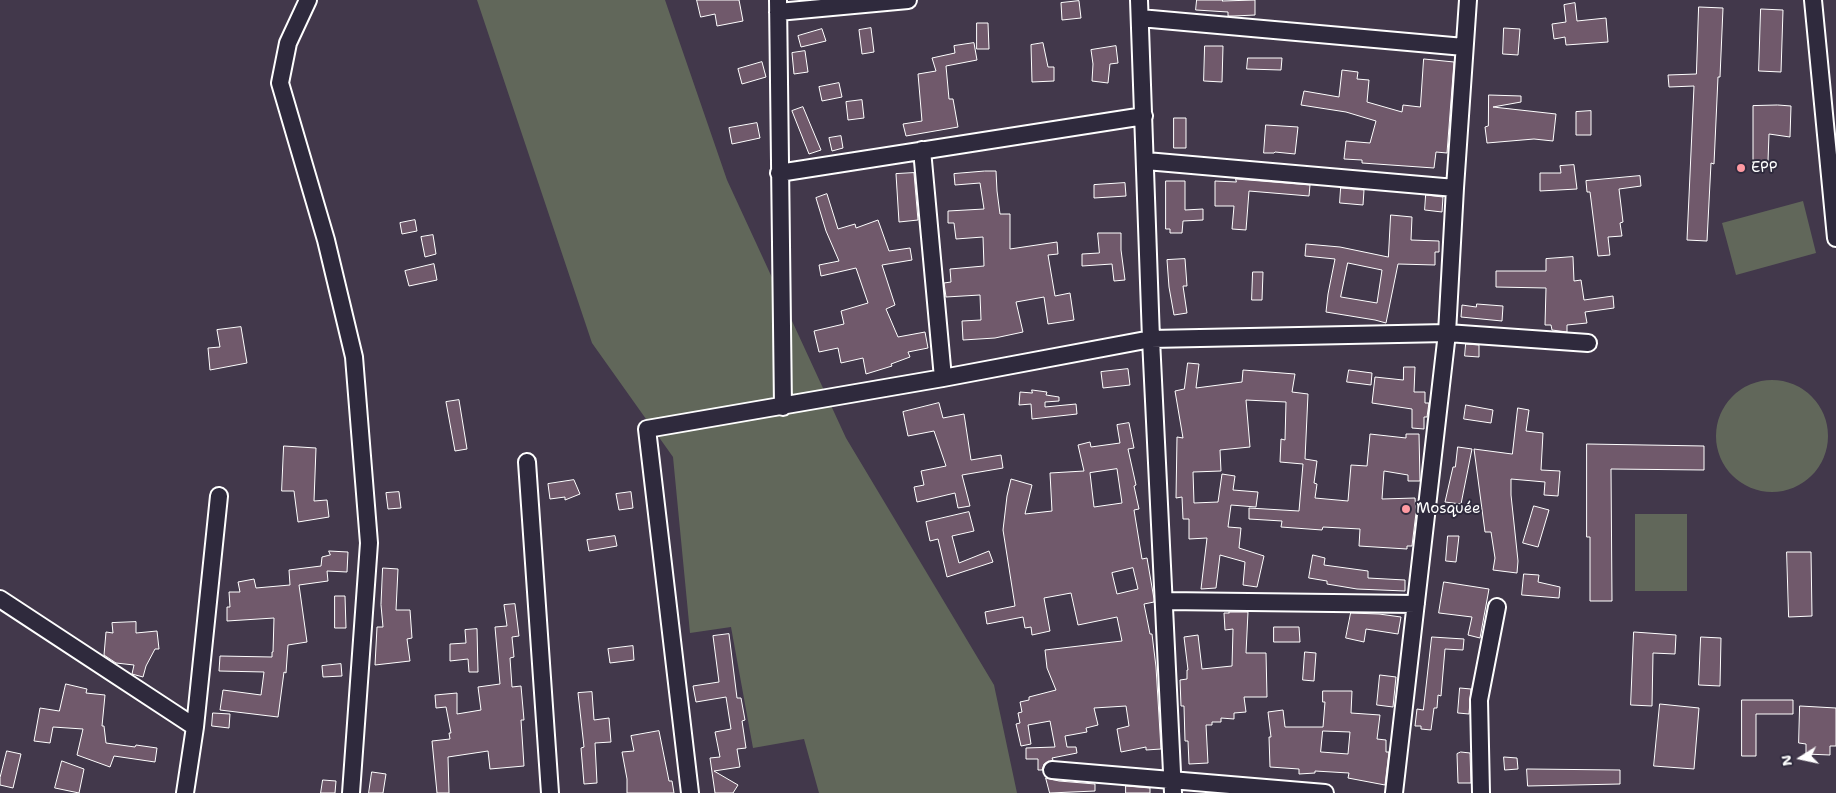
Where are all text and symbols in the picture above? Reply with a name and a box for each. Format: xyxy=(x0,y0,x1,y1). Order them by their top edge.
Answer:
place label: EPP xyxy=(1751,159,1778,177)
marker: EPP xyxy=(1735,162,1747,174)
place label: Mosquée xyxy=(1416,500,1481,518)
marker: Mosquée xyxy=(1400,503,1412,515)
north arrow xyxy=(1776,733,1826,783)
text: N xyxy=(1776,754,1796,768)

